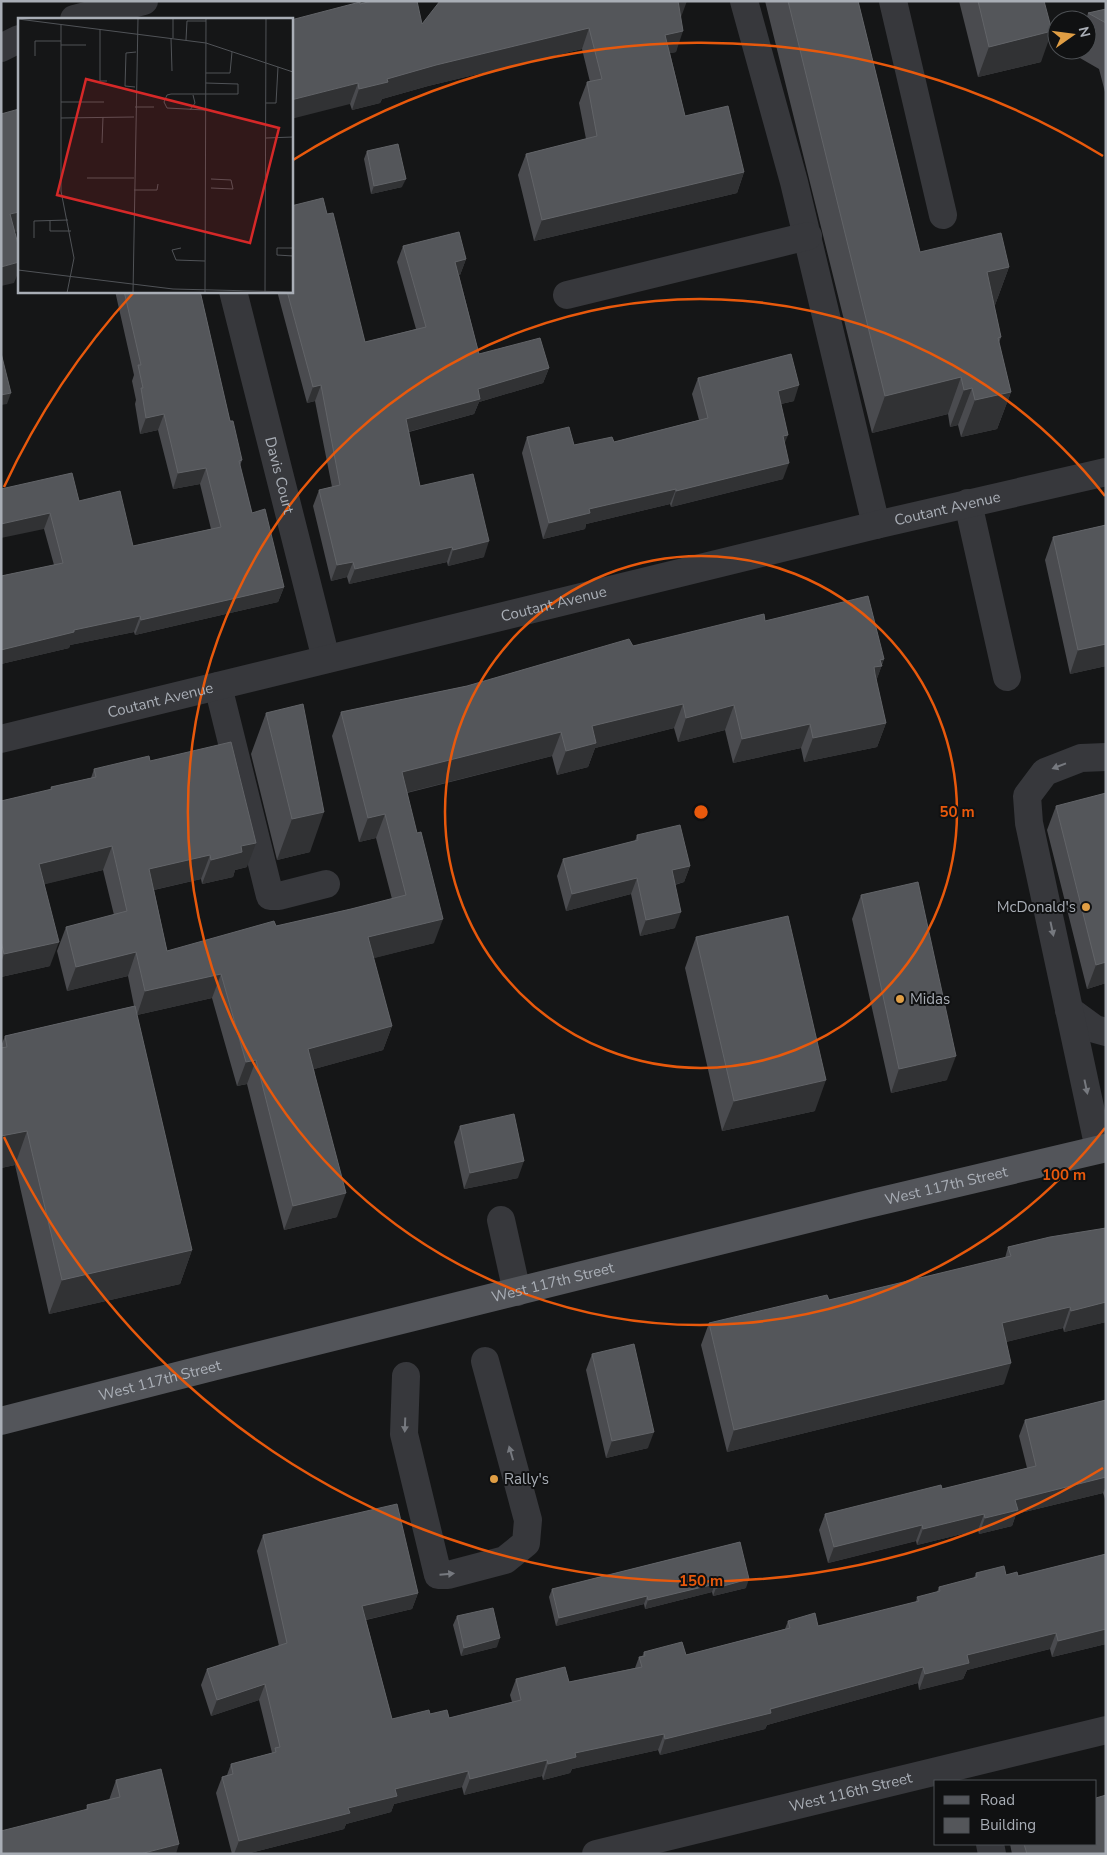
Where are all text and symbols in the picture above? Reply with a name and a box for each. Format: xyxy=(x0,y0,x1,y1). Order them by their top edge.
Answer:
north arrow xyxy=(1047,10,1097,60)
inset map xyxy=(18,18,292,292)
text: N xyxy=(1074,25,1095,39)
street label: Davis Court xyxy=(260,435,299,517)
street label: Coutant Avenue xyxy=(892,487,1002,530)
street label: Coutant Avenue xyxy=(499,581,609,626)
street label: Coutant Avenue xyxy=(105,677,215,723)
one-way arrow xyxy=(1051,763,1066,771)
text: 50 m xyxy=(939,802,975,822)
centre of rings xyxy=(692,803,710,821)
place label: McDonald's xyxy=(997,897,1076,917)
marker: McDonald's xyxy=(1080,901,1092,913)
one-way arrow xyxy=(1048,921,1056,936)
place label: Midas xyxy=(910,989,950,1009)
marker: Midas xyxy=(894,993,906,1005)
one-way arrow xyxy=(1082,1080,1090,1095)
street label: West 117th Street xyxy=(883,1161,1010,1210)
text: 100 m xyxy=(1042,1165,1086,1185)
street label: West 117th Street xyxy=(489,1257,617,1307)
street label: West 117th Street xyxy=(97,1355,224,1406)
one-way arrow xyxy=(400,1417,408,1433)
one-way arrow xyxy=(506,1445,514,1460)
place label: Rally's xyxy=(504,1469,549,1489)
marker: Rally's xyxy=(488,1473,500,1485)
one-way arrow xyxy=(439,1570,455,1578)
text: 150 m xyxy=(679,1571,723,1591)
street label: West 116th Street xyxy=(787,1767,915,1817)
legend xyxy=(934,1780,1097,1845)
text: Road xyxy=(980,1790,1015,1810)
text: Building xyxy=(980,1815,1036,1835)

